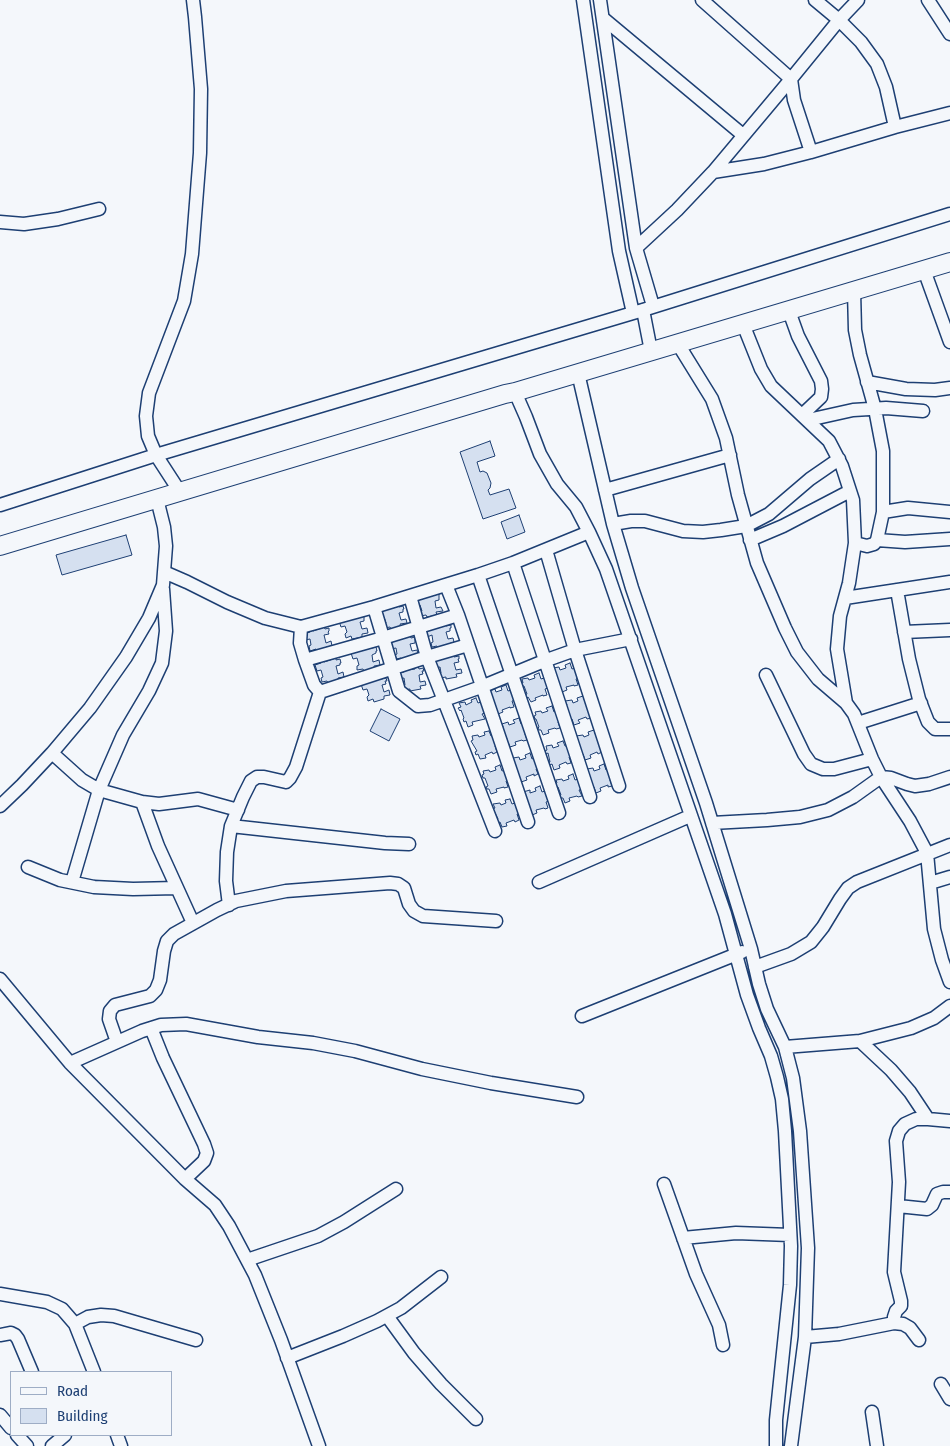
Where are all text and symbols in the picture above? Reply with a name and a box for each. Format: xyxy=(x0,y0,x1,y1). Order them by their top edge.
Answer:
legend xyxy=(10,1371,172,1436)
text: Road xyxy=(57,1382,88,1400)
text: Building xyxy=(57,1407,108,1425)

